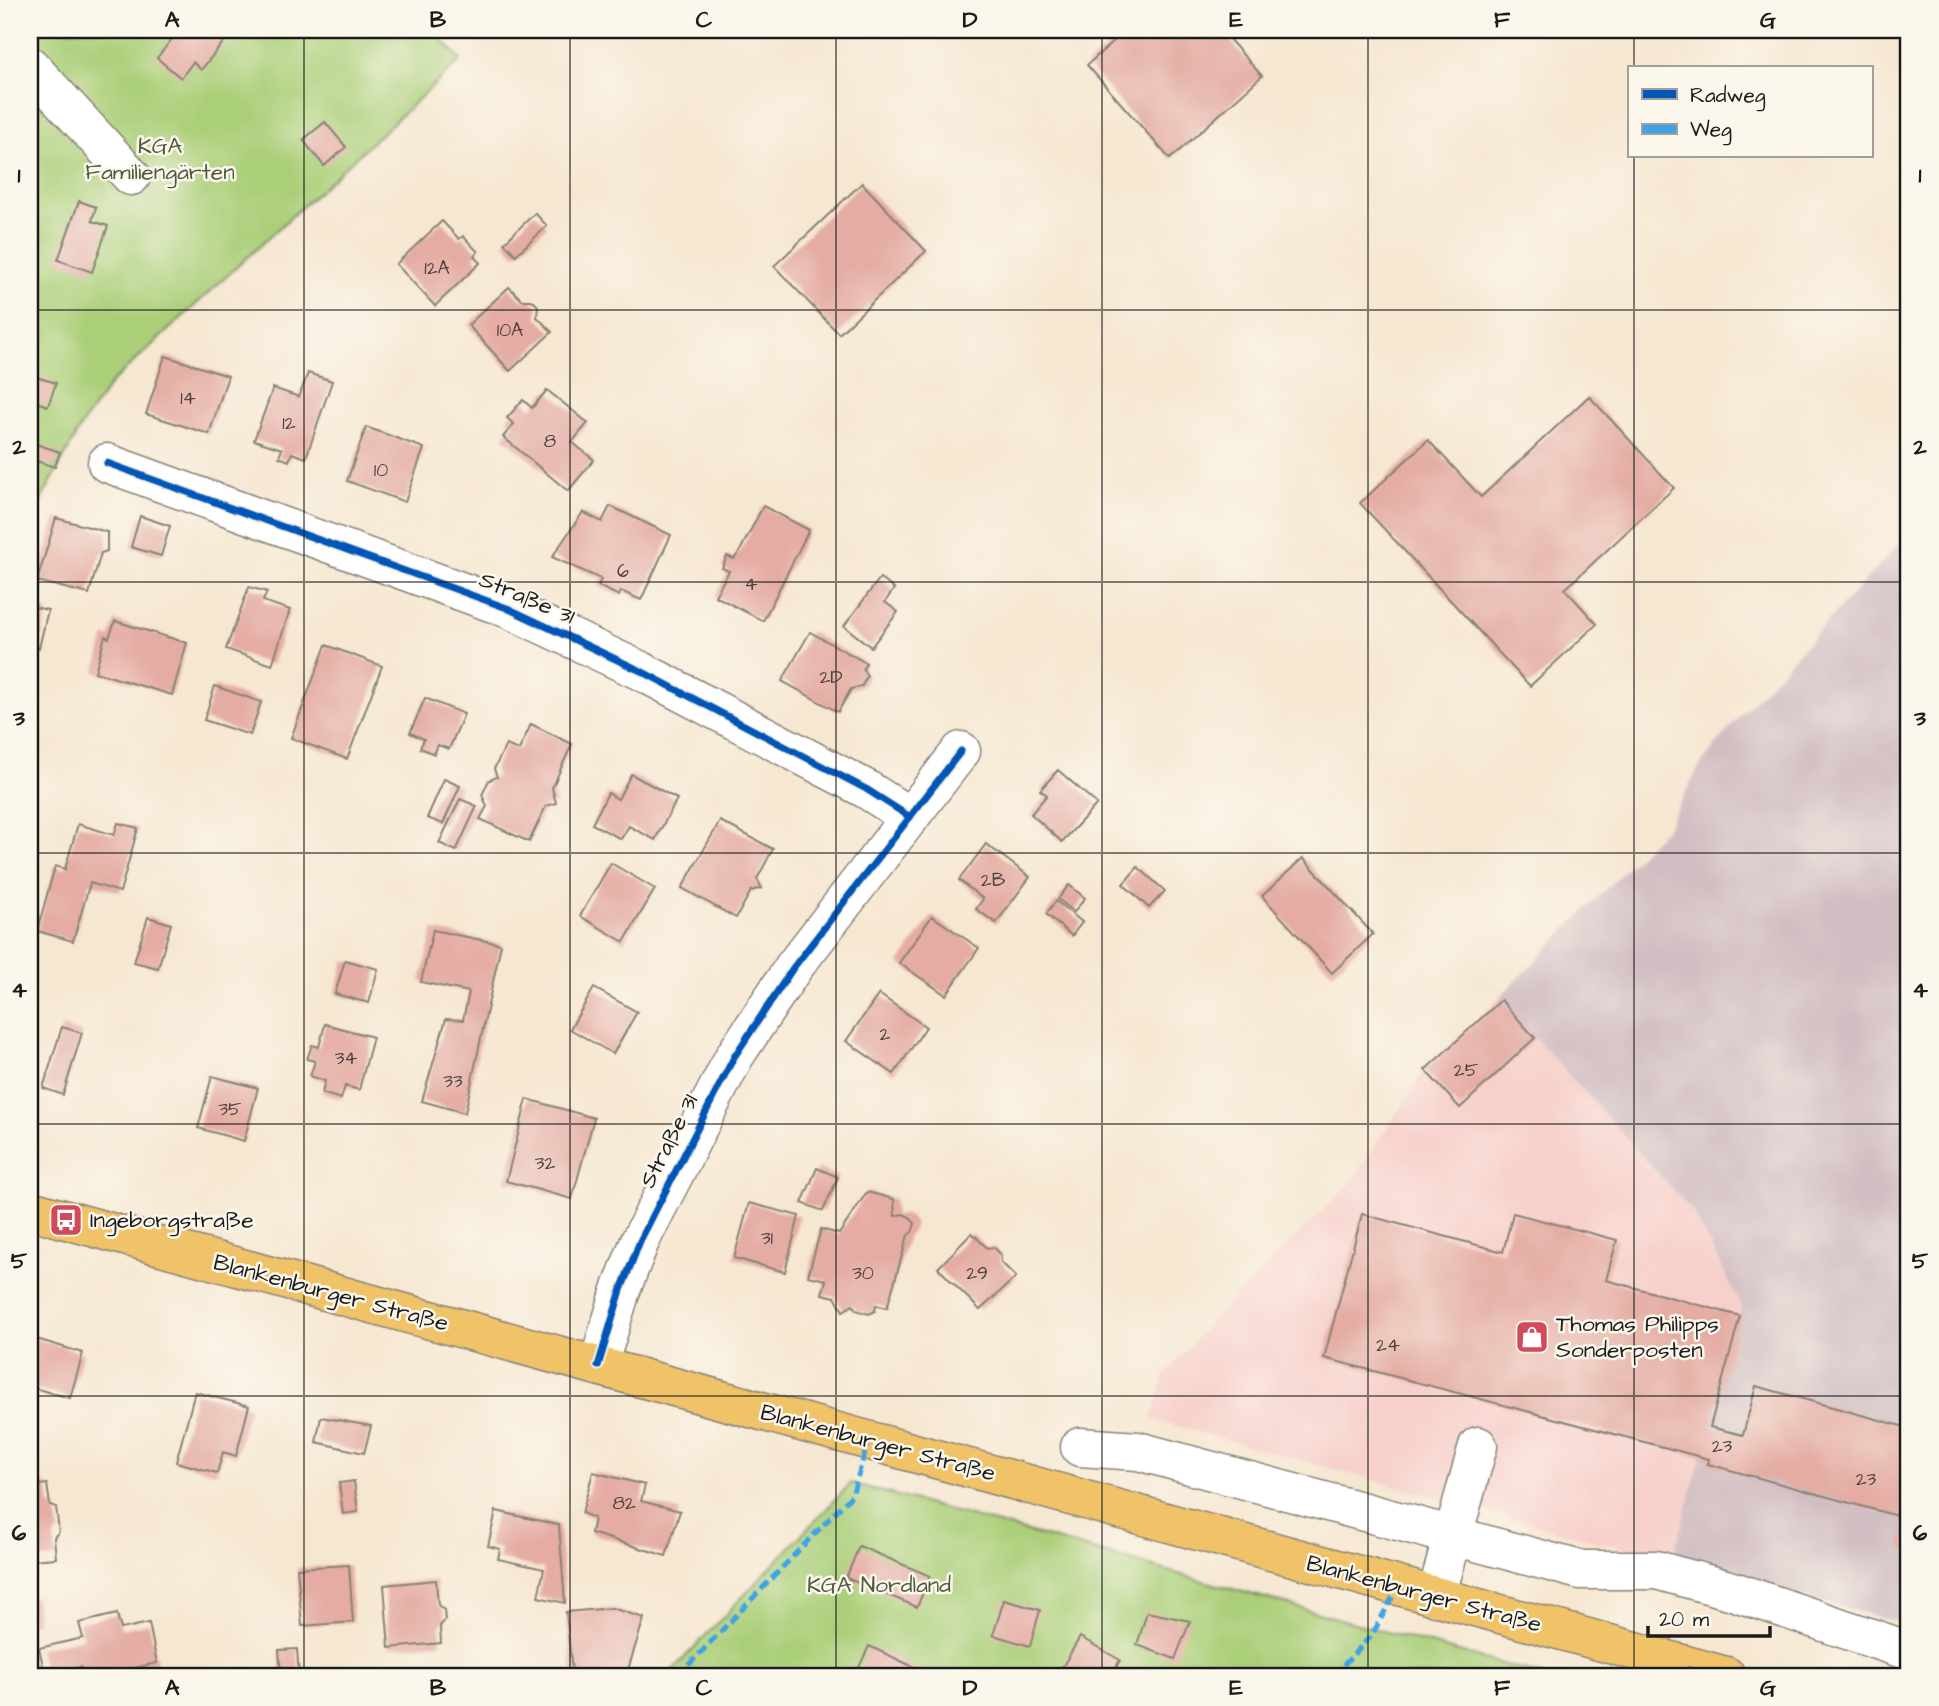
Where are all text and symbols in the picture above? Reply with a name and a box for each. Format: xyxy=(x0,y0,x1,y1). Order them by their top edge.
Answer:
text: A xyxy=(165,4,180,36)
text: B xyxy=(430,4,447,36)
text: C xyxy=(696,4,713,36)
text: D xyxy=(963,4,978,36)
text: E xyxy=(1229,4,1243,36)
text: F xyxy=(1494,4,1511,36)
text: G xyxy=(1760,4,1776,36)
legend xyxy=(1628,66,1872,158)
text: Radweg xyxy=(1690,81,1766,112)
text: Weg xyxy=(1690,115,1732,146)
park label: KGA Familiengärten xyxy=(85,130,235,189)
text: 1 xyxy=(18,159,21,191)
text: 1 xyxy=(1919,159,1922,191)
house number: 12A xyxy=(424,255,450,282)
house number: 10A xyxy=(497,317,523,344)
house number: 14 xyxy=(180,385,196,412)
house number: 12 xyxy=(282,410,296,437)
house number: 8 xyxy=(544,428,556,455)
text: 2 xyxy=(11,431,26,463)
text: 2 xyxy=(1912,431,1927,463)
house number: 10 xyxy=(374,457,388,484)
house number: 6 xyxy=(617,558,629,585)
street label: Straße 31 xyxy=(474,564,580,633)
house number: 4 xyxy=(745,571,758,598)
house number: 2D xyxy=(819,664,843,691)
text: 3 xyxy=(12,702,25,734)
text: 3 xyxy=(1913,702,1926,734)
house number: 2B xyxy=(981,867,1006,894)
text: 4 xyxy=(11,974,27,1006)
text: 4 xyxy=(1912,974,1928,1006)
house number: 2 xyxy=(880,1021,891,1048)
house number: 34 xyxy=(335,1045,357,1072)
house number: 25 xyxy=(1454,1057,1479,1084)
house number: 33 xyxy=(443,1068,463,1095)
street label: Straße 31 xyxy=(632,1089,706,1193)
house number: 35 xyxy=(218,1096,242,1123)
house number: 32 xyxy=(535,1150,555,1177)
bus stop icon: Ingeborgstraße xyxy=(47,1201,85,1239)
place label: Ingeborgstraße xyxy=(90,1204,254,1237)
house number: 31 xyxy=(761,1225,774,1252)
text: 5 xyxy=(11,1245,28,1277)
text: 5 xyxy=(1912,1245,1929,1277)
street label: Blankenburger Straße xyxy=(210,1246,452,1341)
house number: 30 xyxy=(852,1260,874,1287)
house number: 29 xyxy=(966,1260,988,1287)
place label: Thomas Philipps Sonderposten xyxy=(1556,1308,1719,1366)
shop icon: Thomas Philipps Sonderposten xyxy=(1513,1318,1551,1356)
house number: 24 xyxy=(1376,1332,1400,1359)
street label: Blankenburger Straße xyxy=(757,1396,999,1491)
house number: 23 xyxy=(1712,1433,1733,1460)
house number: 23 xyxy=(1856,1466,1877,1493)
house number: 82 xyxy=(612,1490,636,1517)
text: 6 xyxy=(12,1517,27,1549)
text: 6 xyxy=(1913,1517,1928,1549)
street label: Blankenburger Straße xyxy=(1303,1547,1545,1642)
park label: KGA Nordland xyxy=(807,1569,951,1601)
scale bar xyxy=(1648,1594,1771,1638)
text: 20 m xyxy=(1659,1605,1710,1634)
text: A xyxy=(165,1672,180,1704)
text: B xyxy=(430,1672,447,1704)
text: C xyxy=(696,1672,713,1704)
text: D xyxy=(963,1672,978,1704)
text: E xyxy=(1229,1672,1243,1704)
text: F xyxy=(1494,1672,1511,1704)
text: G xyxy=(1760,1672,1776,1704)

